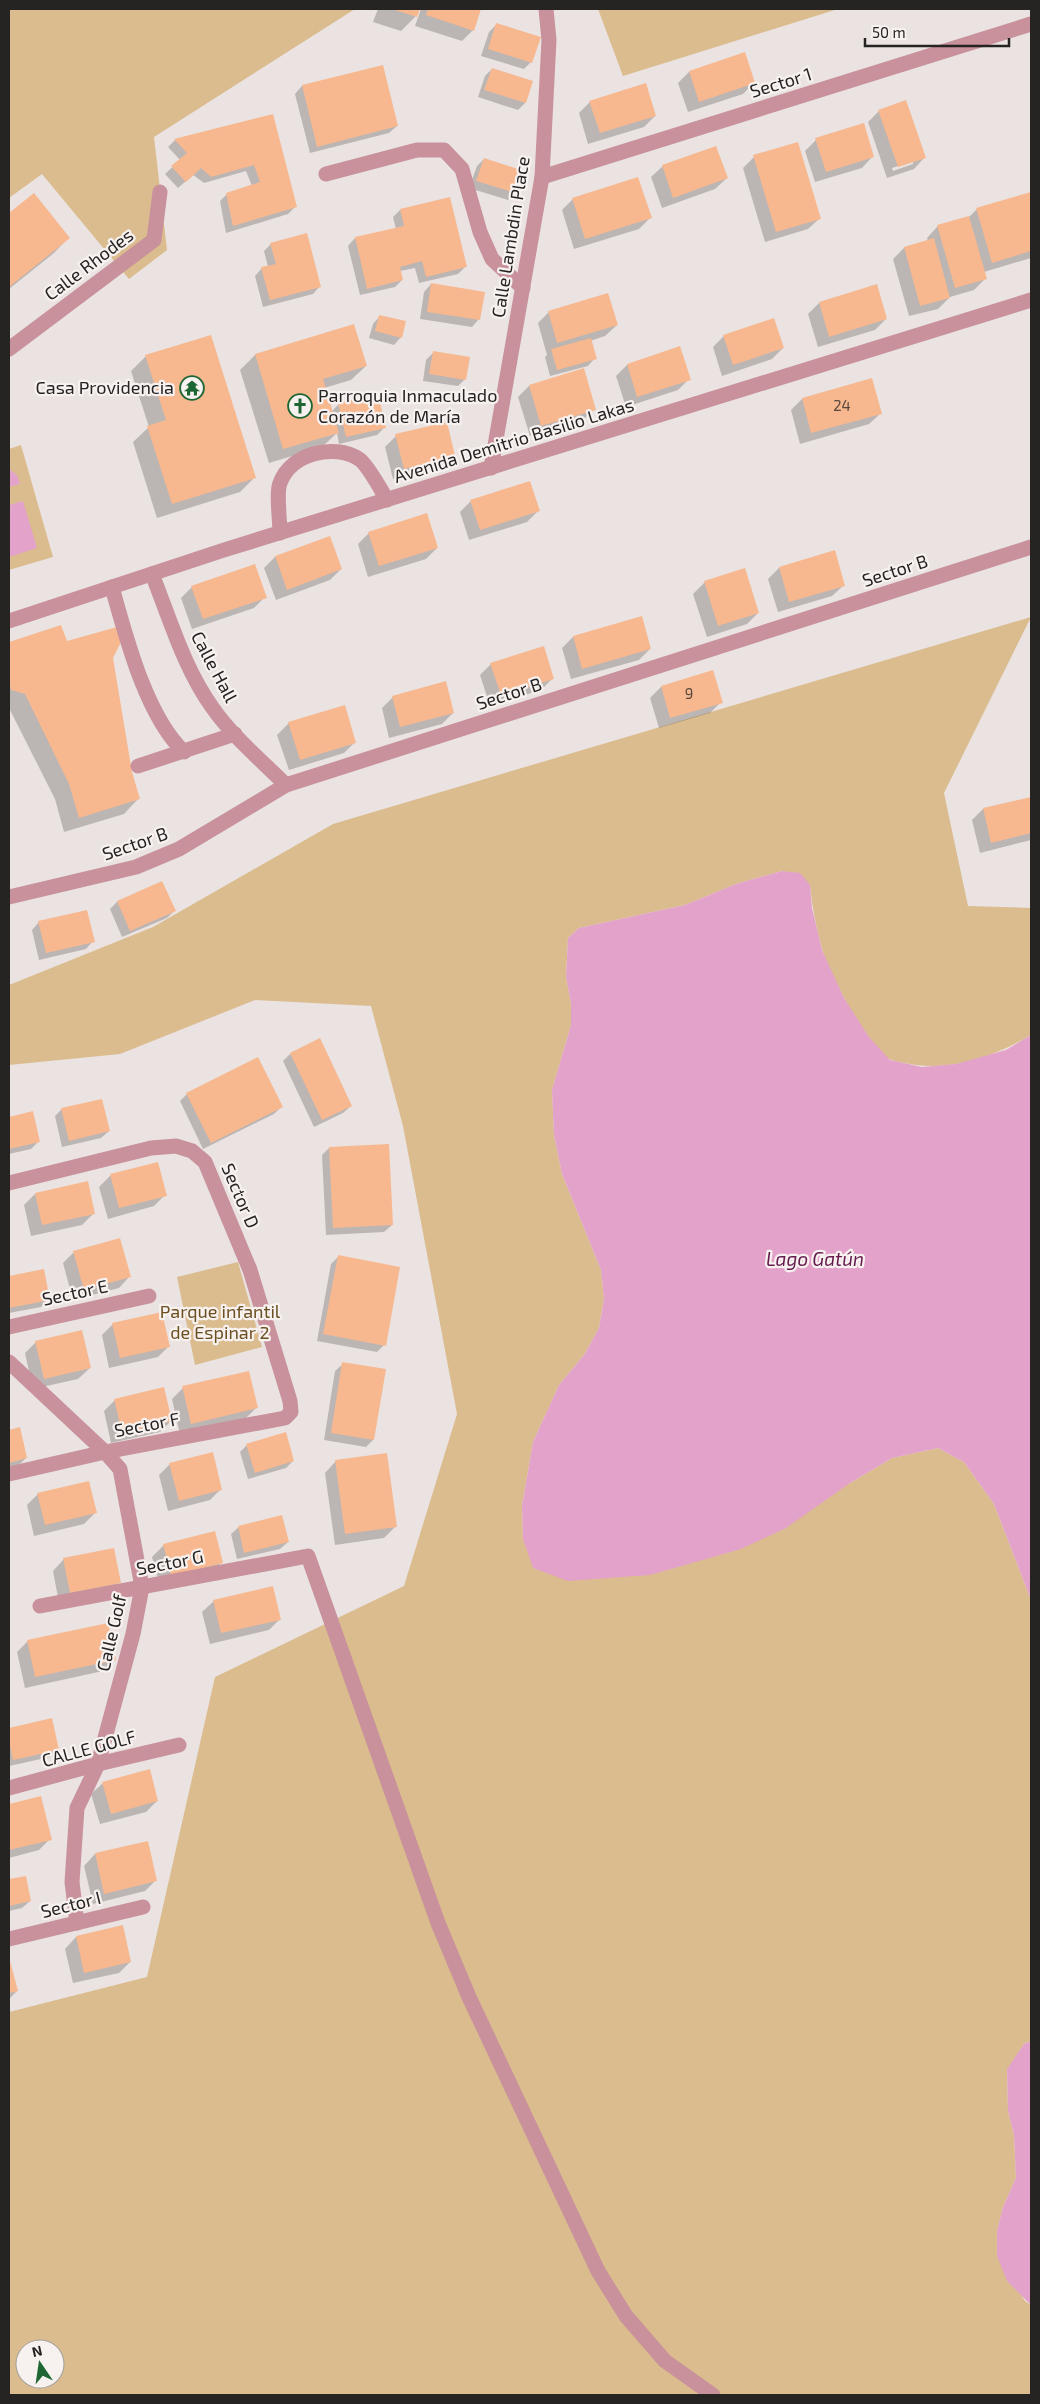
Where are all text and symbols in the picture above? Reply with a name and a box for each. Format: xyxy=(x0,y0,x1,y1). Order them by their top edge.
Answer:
scale bar xyxy=(865,15,1009,47)
text: 50 m xyxy=(872,23,906,41)
street label: Sector 1 xyxy=(747,62,814,102)
street label: Calle Lambdin Place xyxy=(486,155,534,319)
street label: Calle Rhodes xyxy=(40,224,137,305)
temple icon: Casa Providencia xyxy=(179,375,205,401)
place label: Casa Providencia xyxy=(36,376,174,398)
place label: Parroquia Inmaculado Corazón de María xyxy=(318,384,497,427)
church icon: Parroquia Inmaculado Corazón de María xyxy=(287,393,313,419)
street label: Avenida Demitrio Basilio Lakas xyxy=(391,393,636,487)
house number: 24 xyxy=(833,396,851,414)
street label: Sector B xyxy=(859,549,930,591)
street label: Calle Hall xyxy=(187,627,243,706)
street label: Sector B xyxy=(473,672,544,714)
house number: 9 xyxy=(685,684,693,702)
street label: Sector B xyxy=(99,822,170,864)
street label: Sector D xyxy=(217,1160,264,1231)
water label: Lago Gatún xyxy=(766,1247,864,1270)
street label: Sector E xyxy=(40,1274,110,1310)
park label: Parque infantil de Espinar 2 xyxy=(160,1300,281,1343)
street label: Sector F xyxy=(112,1407,182,1441)
street label: Sector G xyxy=(134,1545,205,1579)
street label: Calle Golf xyxy=(92,1591,131,1673)
street label: CALLE GOLF xyxy=(39,1725,138,1771)
street label: Sector I xyxy=(38,1886,103,1922)
north arrow xyxy=(15,2339,65,2389)
text: N xyxy=(30,2341,44,2360)

